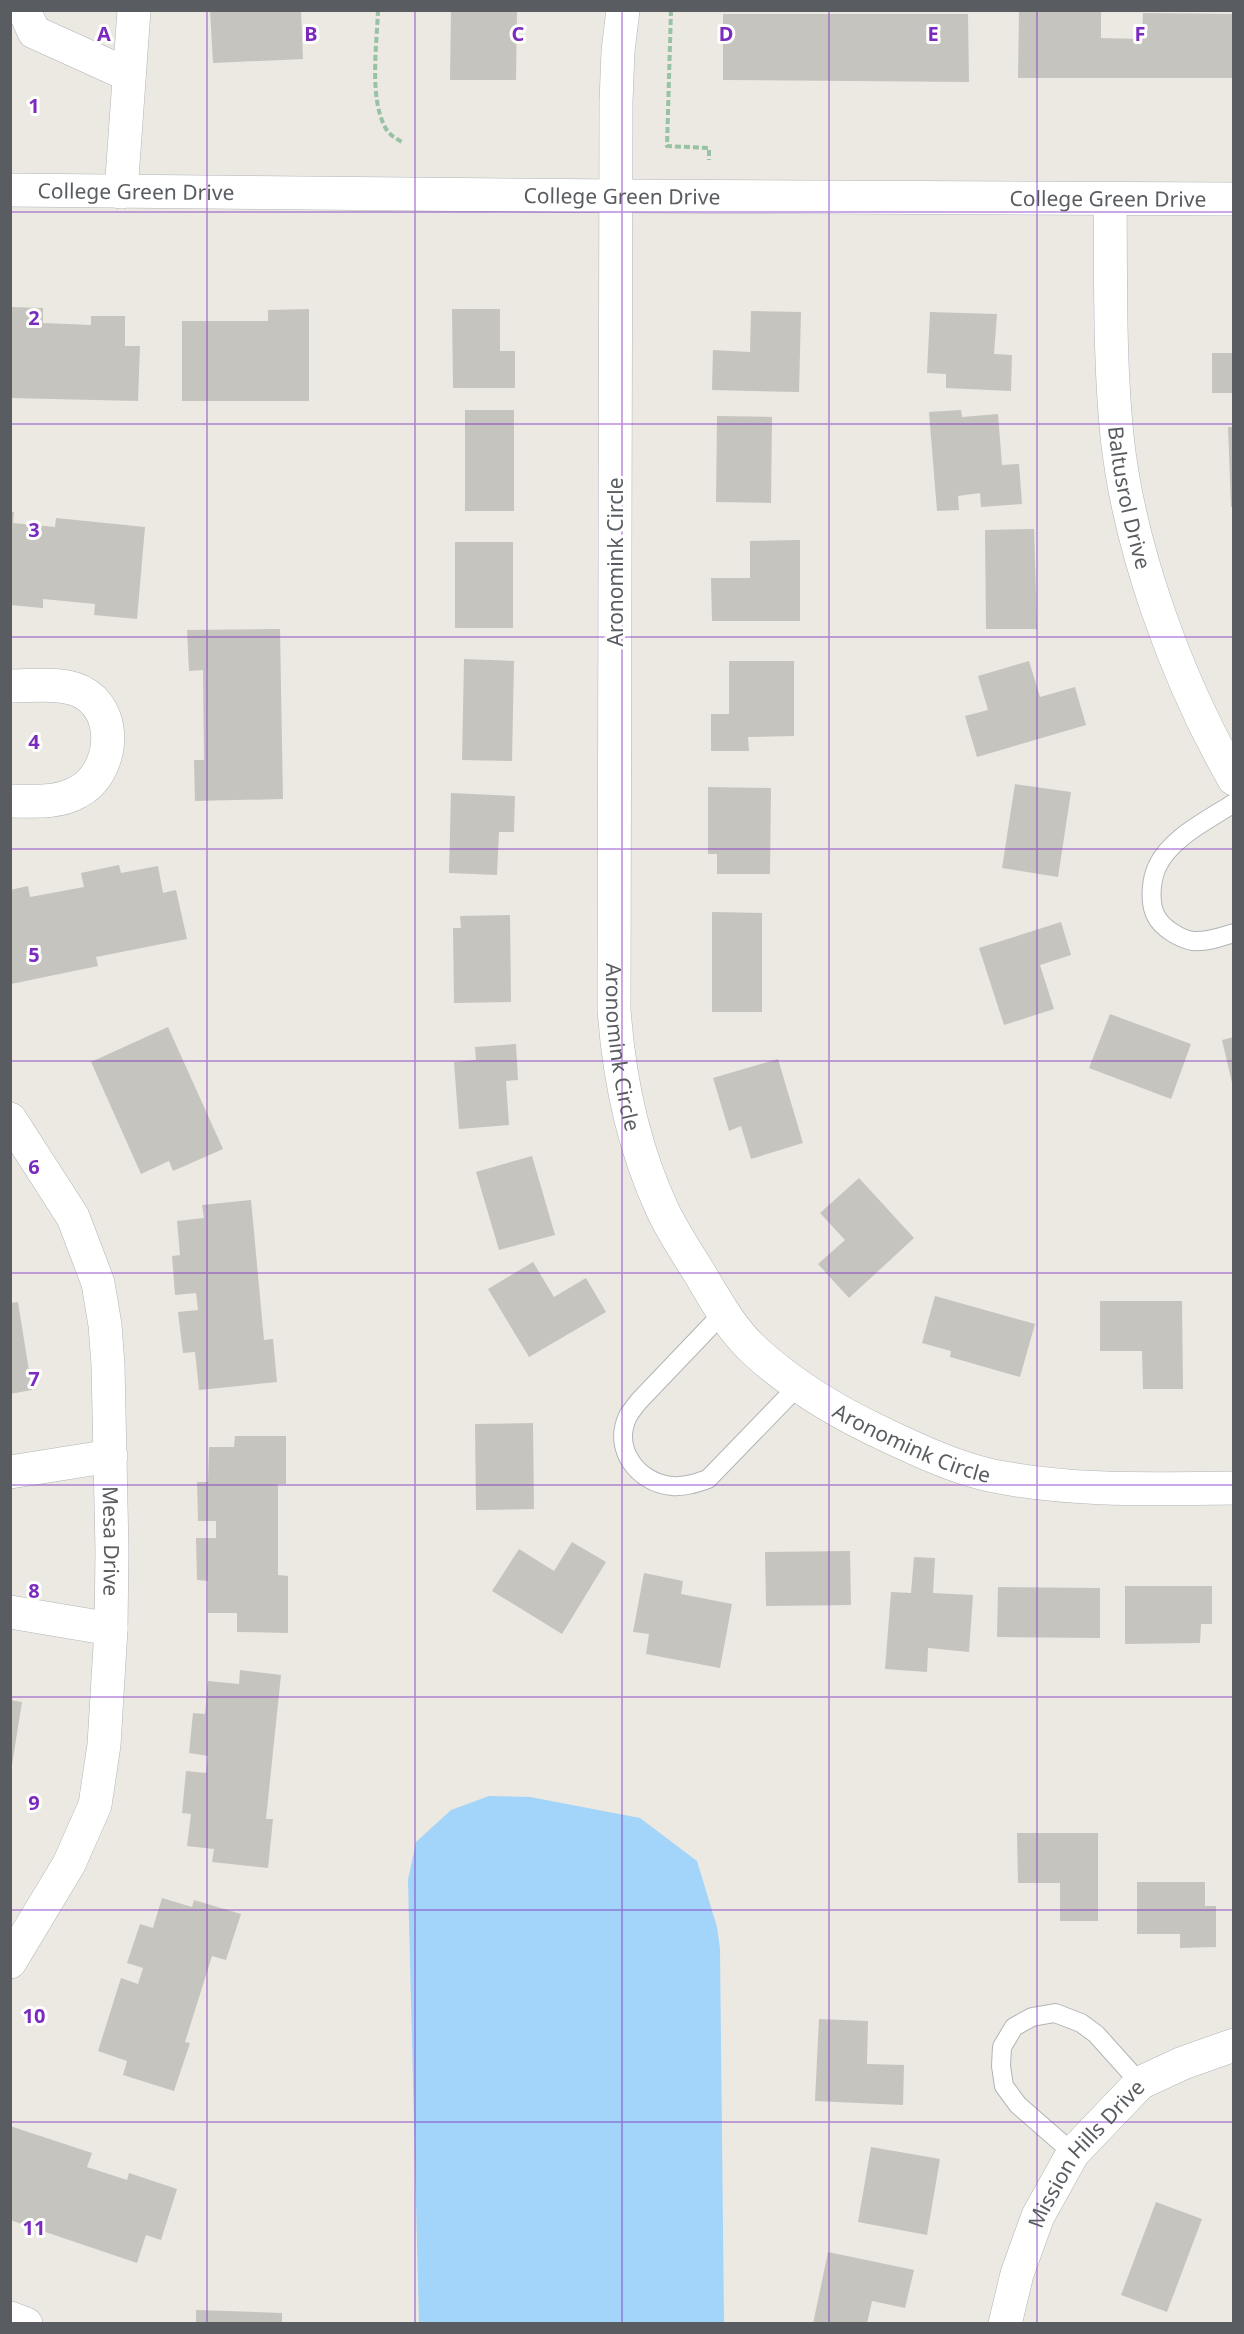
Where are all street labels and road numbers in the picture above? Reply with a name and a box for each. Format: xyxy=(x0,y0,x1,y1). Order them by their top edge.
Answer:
street label: College Green Drive xyxy=(38,176,234,206)
street label: College Green Drive xyxy=(524,181,720,211)
street label: College Green Drive xyxy=(1010,184,1206,213)
street label: Baltusrol Drive xyxy=(1102,425,1158,572)
street label: Aronomink Circle xyxy=(601,477,629,647)
street label: Aronomink Circle xyxy=(600,963,647,1134)
street label: Aronomink Circle xyxy=(828,1397,994,1489)
street label: Mesa Drive xyxy=(97,1486,126,1596)
street label: Mission Hills Drive xyxy=(1021,2073,1150,2231)

